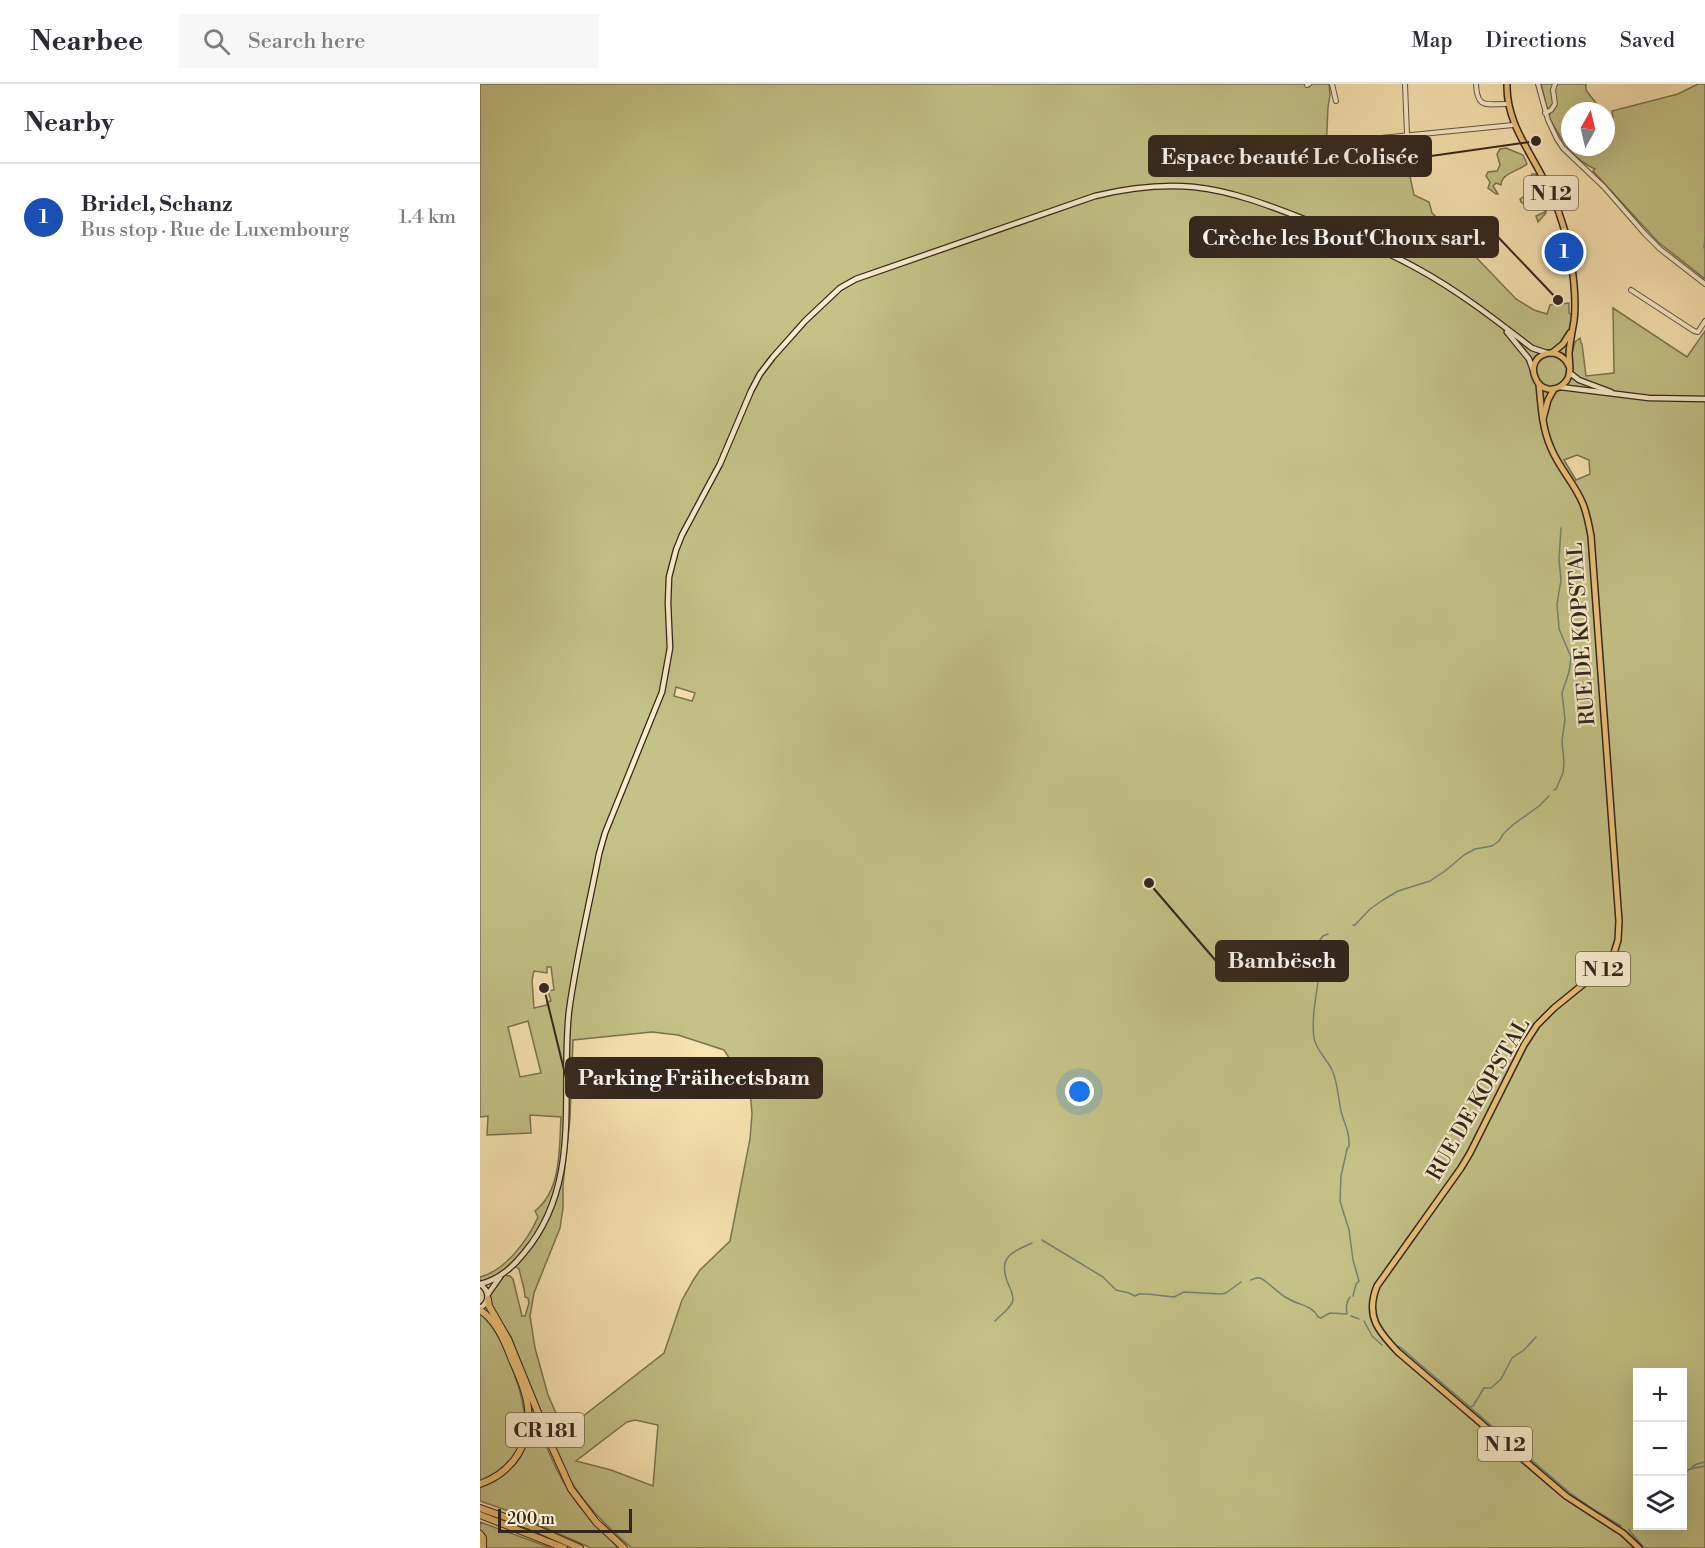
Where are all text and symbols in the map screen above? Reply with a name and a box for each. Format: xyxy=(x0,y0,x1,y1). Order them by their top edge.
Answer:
search box xyxy=(179,14,599,68)
text: Nearbee xyxy=(30,24,143,59)
icon: search xyxy=(200,25,233,58)
text: Search here xyxy=(248,28,365,55)
text: Map xyxy=(1411,28,1453,54)
text: Directions xyxy=(1486,28,1587,54)
text: Saved xyxy=(1620,28,1675,54)
north arrow xyxy=(1561,102,1615,156)
text: Nearby xyxy=(24,107,114,139)
callout: Espace beauté Le Colisée xyxy=(1149,136,1431,176)
text: Espace beauté Le Colisée xyxy=(1161,144,1419,171)
road number: N 12 xyxy=(1524,176,1578,210)
text: Bridel, Schanz xyxy=(81,191,233,218)
text: 1 xyxy=(39,205,48,230)
text: 1.4 km xyxy=(399,205,456,230)
callout: Crèche les Bout'Choux sarl. xyxy=(1190,217,1498,257)
text: Bus stop · Rue de Luxembourg xyxy=(81,218,349,243)
text: Crèche les Bout'Choux sarl. xyxy=(1202,225,1486,252)
pin: 1 xyxy=(1544,230,1584,274)
street label: RUE DE KOPSTAL xyxy=(1563,541,1601,726)
callout: Bambësch xyxy=(1216,941,1348,981)
text: Bambësch xyxy=(1228,948,1337,975)
road number: N 12 xyxy=(1576,952,1630,986)
street label: RUE DE KOPSTAL xyxy=(1422,1014,1536,1185)
callout: Parking Fräiheetsbam xyxy=(566,1058,822,1098)
text: Parking Fräiheetsbam xyxy=(578,1065,810,1092)
your location xyxy=(1065,1077,1094,1106)
map controls xyxy=(1633,1368,1687,1530)
button: + xyxy=(1633,1368,1687,1422)
road number: CR 181 xyxy=(506,1413,584,1447)
button: − xyxy=(1633,1422,1687,1476)
road number: N 12 xyxy=(1478,1427,1532,1461)
button: layers xyxy=(1633,1476,1687,1530)
scale bar xyxy=(498,1506,632,1534)
text: 200 m xyxy=(507,1509,555,1529)

